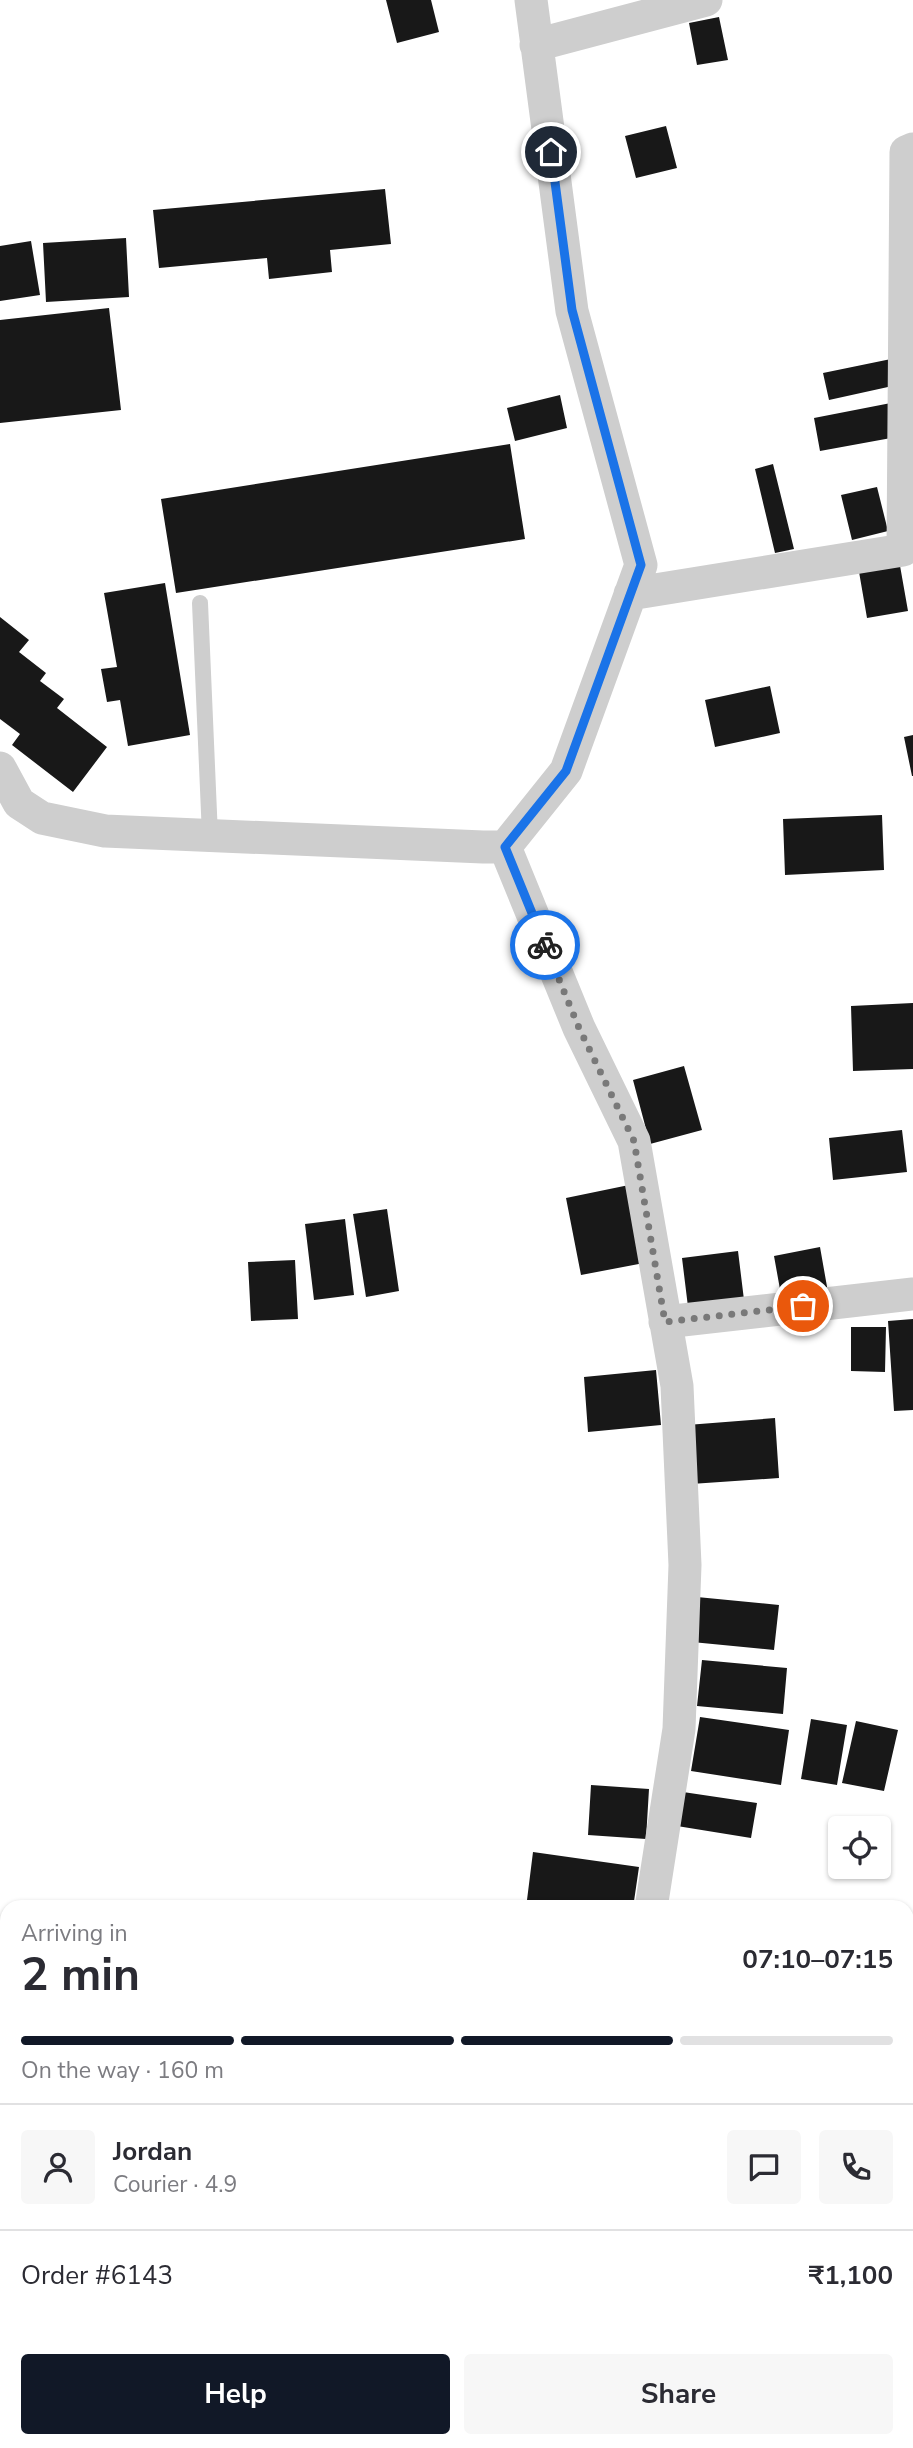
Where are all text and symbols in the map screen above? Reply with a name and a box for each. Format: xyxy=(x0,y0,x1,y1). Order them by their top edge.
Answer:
pin xyxy=(521,122,581,182)
icon: home xyxy=(532,133,570,171)
courier xyxy=(510,910,580,980)
icon: bike xyxy=(526,926,564,964)
pin xyxy=(773,1276,833,1336)
icon: bag xyxy=(784,1287,822,1325)
map controls xyxy=(828,1816,891,1879)
button: locate xyxy=(828,1816,891,1879)
text: Arriving in xyxy=(21,1918,128,1949)
text: 07:10–07:15 xyxy=(742,1942,893,1977)
text: 2 min xyxy=(21,1943,140,2006)
text: On the way · 160 m xyxy=(21,2055,224,2086)
button: person xyxy=(21,2130,95,2204)
button: chat xyxy=(727,2130,801,2204)
button: phone xyxy=(819,2130,893,2204)
text: Jordan xyxy=(113,2134,192,2169)
text: Courier · 4.9 xyxy=(113,2169,237,2200)
text: Order #6143 xyxy=(21,2258,173,2293)
text: ₹1,100 xyxy=(809,2258,893,2293)
button: Help xyxy=(21,2354,450,2434)
button: Share xyxy=(464,2354,893,2434)

